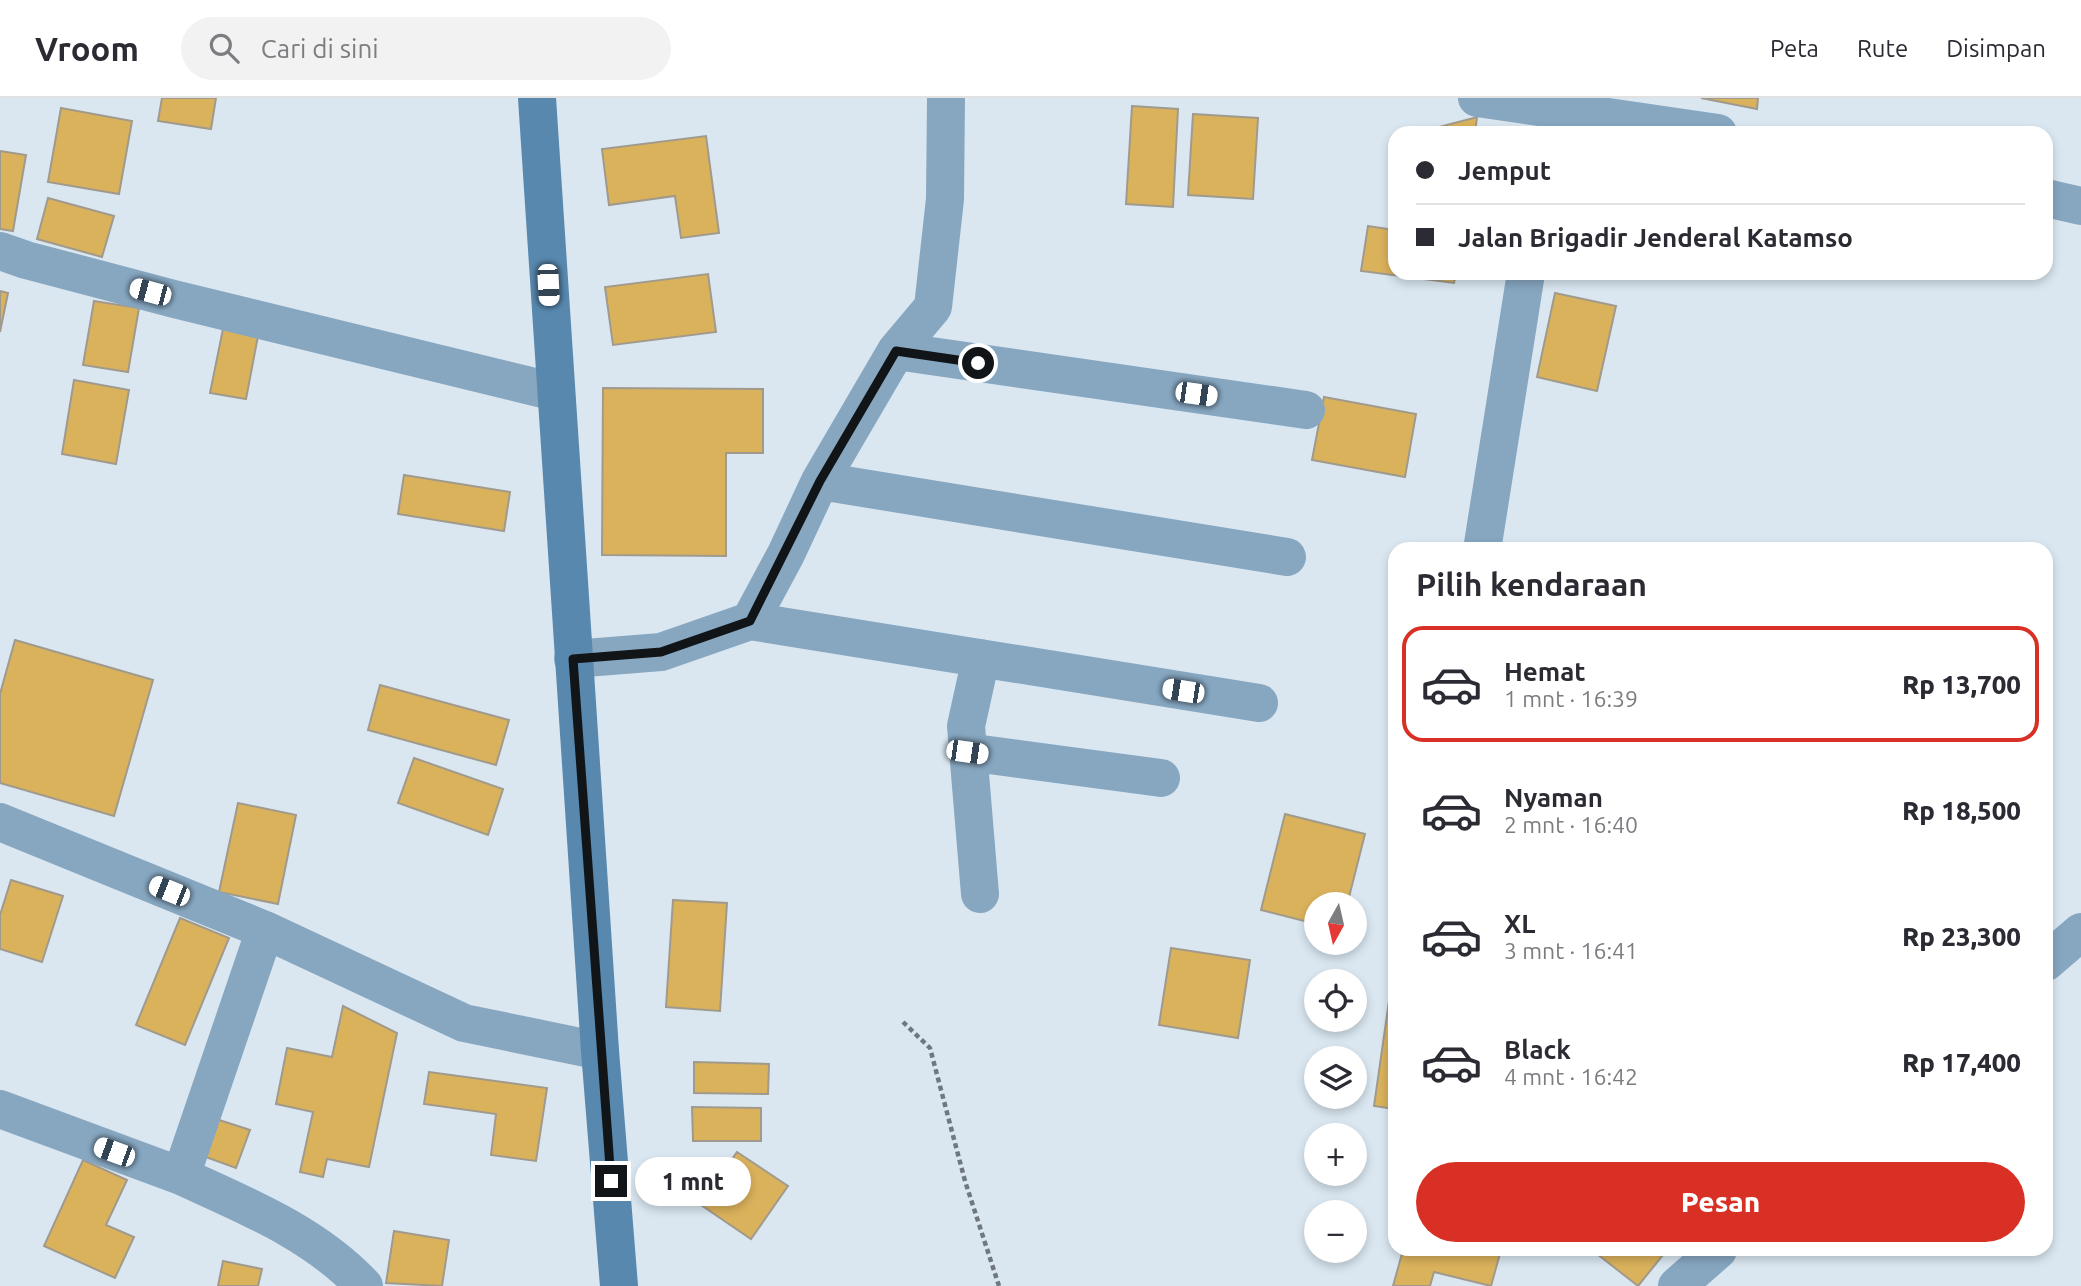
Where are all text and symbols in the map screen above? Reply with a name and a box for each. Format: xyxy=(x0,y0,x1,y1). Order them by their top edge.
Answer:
search box xyxy=(181,17,671,80)
icon: search xyxy=(205,29,243,67)
text: Vroom xyxy=(35,30,139,67)
text: Cari di sini xyxy=(261,34,379,63)
text: Peta xyxy=(1770,35,1819,62)
text: Rute xyxy=(1857,35,1908,62)
text: Disimpan xyxy=(1946,35,2046,62)
text: Jemput xyxy=(1458,156,1551,185)
text: Jalan Brigadir Jenderal Katamso xyxy=(1458,223,1853,252)
car xyxy=(537,263,560,307)
car xyxy=(127,276,174,308)
route start xyxy=(962,347,994,379)
car xyxy=(1174,381,1219,407)
text: Pilih kendaraan xyxy=(1416,566,1647,602)
icon: car xyxy=(1420,653,1483,716)
text: Hemat xyxy=(1504,657,1586,686)
text: Rp 13,700 xyxy=(1902,670,2021,699)
car xyxy=(1161,677,1206,705)
text: 1 mnt · 16:39 xyxy=(1504,686,1638,711)
car xyxy=(945,739,990,765)
icon: car xyxy=(1420,779,1483,842)
text: Nyaman xyxy=(1504,783,1603,812)
text: Rp 18,500 xyxy=(1902,796,2021,825)
text: 2 mnt · 16:40 xyxy=(1504,812,1638,837)
car xyxy=(146,873,193,909)
north arrow xyxy=(1304,892,1367,956)
map controls xyxy=(1304,892,1367,1263)
icon: car xyxy=(1420,905,1483,968)
text: XL xyxy=(1504,909,1535,938)
text: Rp 23,300 xyxy=(1902,922,2021,951)
text: 3 mnt · 16:41 xyxy=(1504,938,1638,963)
button: locate xyxy=(1304,969,1367,1032)
icon: car xyxy=(1420,1031,1483,1094)
text: Black xyxy=(1504,1035,1571,1064)
button: layers xyxy=(1304,1046,1367,1109)
text: Rp 17,400 xyxy=(1902,1048,2021,1077)
text: 4 mnt · 16:42 xyxy=(1504,1064,1638,1089)
button: + xyxy=(1304,1123,1367,1186)
car xyxy=(91,1135,138,1169)
callout: 1 mnt xyxy=(636,1156,751,1206)
button: Pesan xyxy=(1416,1162,2025,1242)
route end xyxy=(595,1165,627,1197)
text: 1 mnt xyxy=(662,1169,724,1194)
button: − xyxy=(1304,1200,1367,1263)

